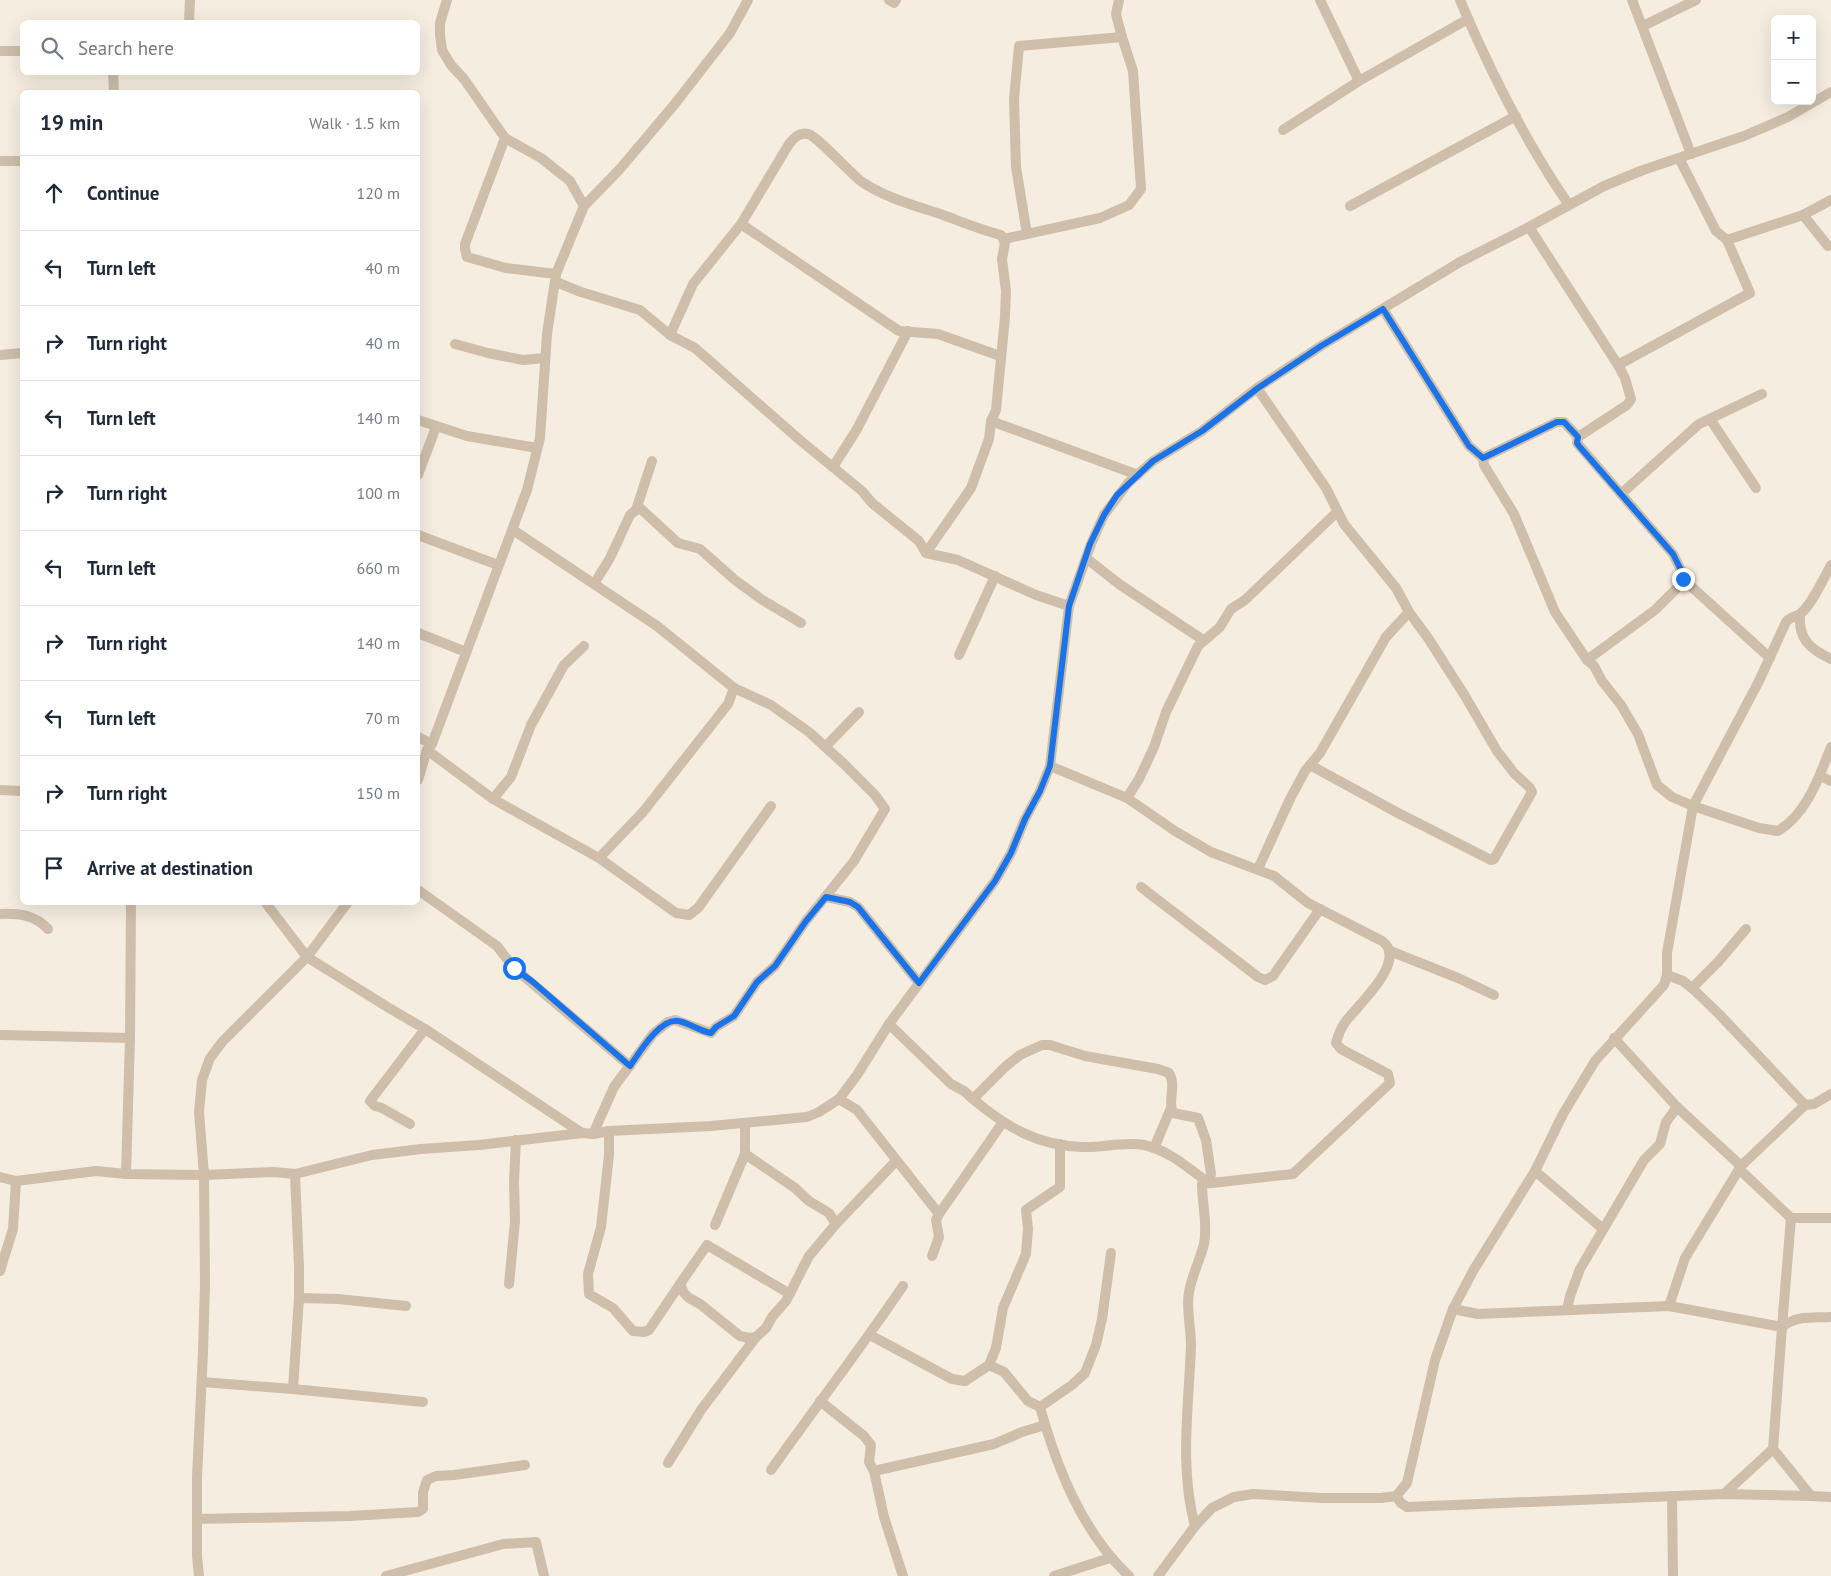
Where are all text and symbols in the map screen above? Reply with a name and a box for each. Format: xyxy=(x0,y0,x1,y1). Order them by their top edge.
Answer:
map controls xyxy=(1771,15,1816,105)
button: + xyxy=(1771,15,1816,60)
search box xyxy=(20,20,420,75)
icon: search xyxy=(38,34,66,62)
text: Search here xyxy=(78,36,174,60)
button: − xyxy=(1771,60,1816,105)
text: 19 min xyxy=(40,109,103,136)
text: Walk · 1.5 km xyxy=(309,113,400,133)
icon: ahead xyxy=(40,179,68,207)
text: Continue xyxy=(87,181,159,205)
text: 120 m xyxy=(357,183,400,203)
icon: left xyxy=(40,254,68,282)
text: Turn left xyxy=(87,256,156,280)
text: 40 m xyxy=(365,258,400,278)
icon: right xyxy=(40,329,68,357)
text: Turn right xyxy=(87,331,167,355)
text: 40 m xyxy=(365,333,400,353)
icon: left xyxy=(40,404,68,432)
text: Turn left xyxy=(87,406,156,430)
text: 140 m xyxy=(357,408,400,428)
icon: right xyxy=(40,479,68,507)
text: Turn right xyxy=(87,481,167,505)
text: 100 m xyxy=(357,483,400,503)
icon: left xyxy=(40,554,68,582)
text: Turn left xyxy=(87,556,156,580)
text: 660 m xyxy=(357,558,400,578)
route end xyxy=(1672,568,1695,591)
icon: right xyxy=(40,629,68,657)
text: Turn right xyxy=(87,631,167,655)
text: 140 m xyxy=(357,633,400,653)
icon: left xyxy=(40,704,68,732)
text: Turn left xyxy=(87,706,156,730)
text: 70 m xyxy=(365,708,400,728)
icon: right xyxy=(40,779,68,807)
text: Turn right xyxy=(87,781,167,805)
text: 150 m xyxy=(357,783,400,803)
icon: arrive xyxy=(40,854,68,882)
text: Arrive at destination xyxy=(87,856,253,880)
route start xyxy=(503,957,526,980)

